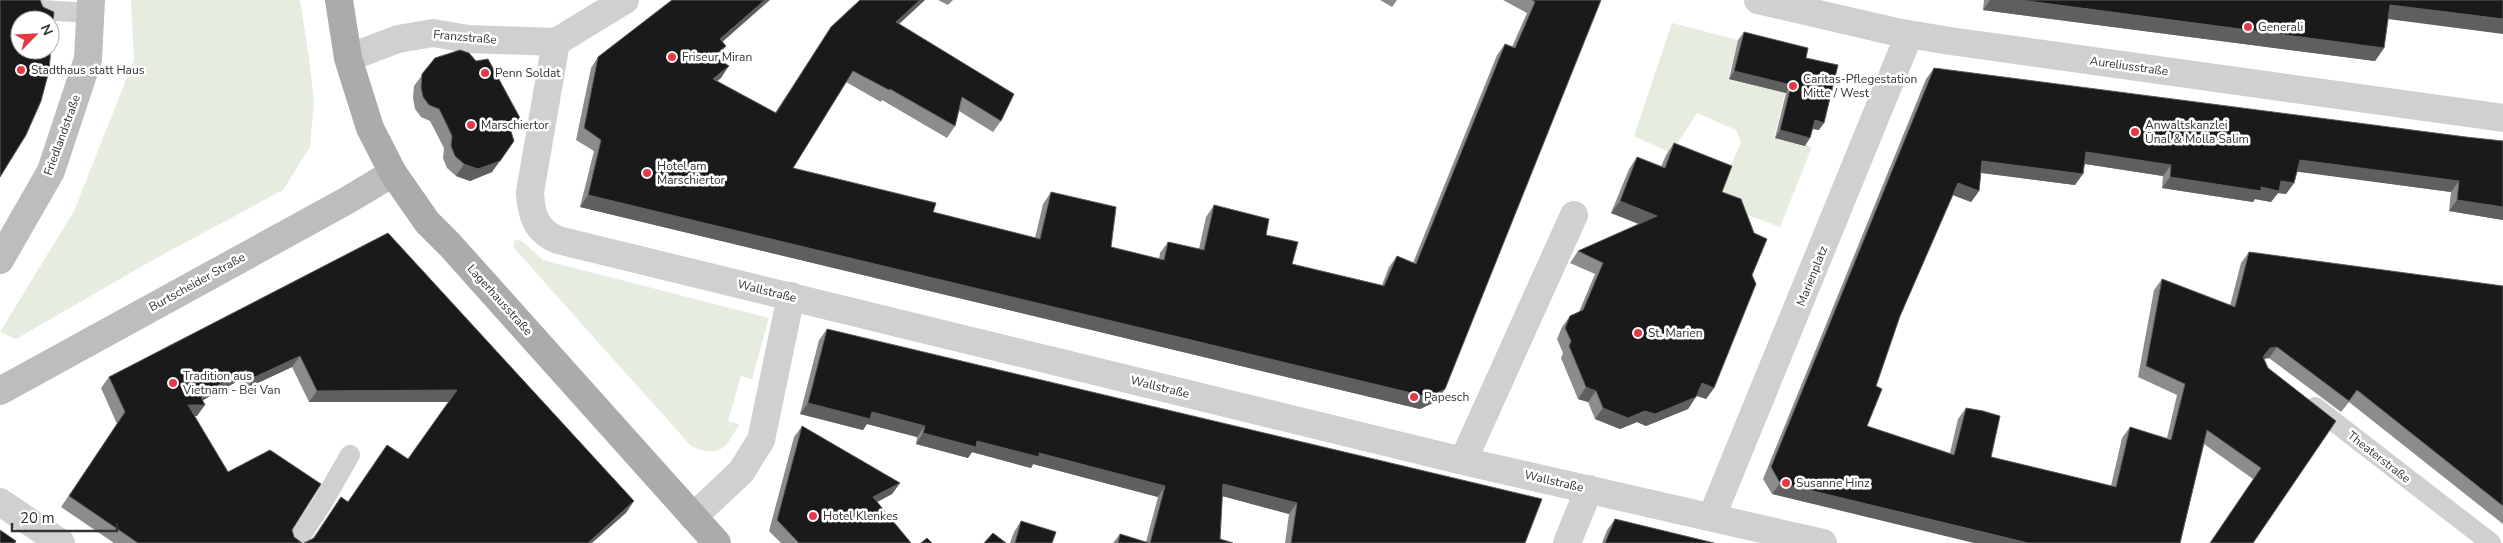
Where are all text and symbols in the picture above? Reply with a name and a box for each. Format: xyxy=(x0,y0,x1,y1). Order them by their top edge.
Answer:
north arrow xyxy=(10,10,60,60)
place label: Generali xyxy=(2258,19,2303,35)
text: N xyxy=(36,21,57,39)
marker: Generali xyxy=(2242,21,2254,33)
street label: Franzstraße xyxy=(433,26,497,48)
place label: Friseur Miran xyxy=(682,49,752,65)
marker: Friseur Miran xyxy=(666,51,678,63)
street label: Aureliusstraße xyxy=(2089,53,2169,79)
place label: Stadthaus statt Haus xyxy=(31,62,145,78)
marker: Stadthaus statt Haus xyxy=(15,64,27,76)
place label: Penn Soldat xyxy=(495,65,561,81)
marker: Penn Soldat xyxy=(479,67,491,79)
place label: Caritas-Pflegestation Mitte / West xyxy=(1803,71,1917,101)
marker: Caritas-Pflegestation Mitte / West xyxy=(1787,80,1799,92)
street label: Friedlandstraße xyxy=(40,92,84,178)
place label: Marschiertor xyxy=(481,117,550,133)
place label: Anwaltskanzlei Ünal & Molla Salim xyxy=(2145,117,2249,147)
marker: Marschiertor xyxy=(465,119,477,131)
marker: Anwaltskanzlei Ünal & Molla Salim xyxy=(2129,126,2141,138)
place label: Hotel am Marschiertor xyxy=(657,158,726,188)
marker: Hotel am Marschiertor xyxy=(641,167,653,179)
street label: Marienplatz xyxy=(1793,243,1831,308)
street label: Burtscheider Straße xyxy=(146,249,248,315)
street label: Lagerhausstraße xyxy=(464,261,536,339)
street label: Wallstraße xyxy=(736,276,798,306)
place label: St. Marien xyxy=(1648,325,1702,341)
marker: St. Marien xyxy=(1632,327,1644,339)
place label: Tradition aus Vietnam - Bei Van xyxy=(182,368,280,398)
street label: Wallstraße xyxy=(1129,372,1191,402)
marker: Tradition aus Vietnam - Bei Van xyxy=(167,377,179,389)
place label: Papesch xyxy=(1424,389,1469,405)
marker: Papesch xyxy=(1408,391,1420,403)
street label: Theaterstraße xyxy=(2344,427,2414,487)
street label: Wallstraße xyxy=(1523,466,1585,496)
place label: Susanne Hinz xyxy=(1796,475,1870,491)
marker: Susanne Hinz xyxy=(1780,477,1792,489)
scale bar xyxy=(12,500,118,532)
text: 20 m xyxy=(20,508,55,528)
place label: Hotel Klenkes xyxy=(823,508,898,524)
marker: Hotel Klenkes xyxy=(807,510,819,522)

